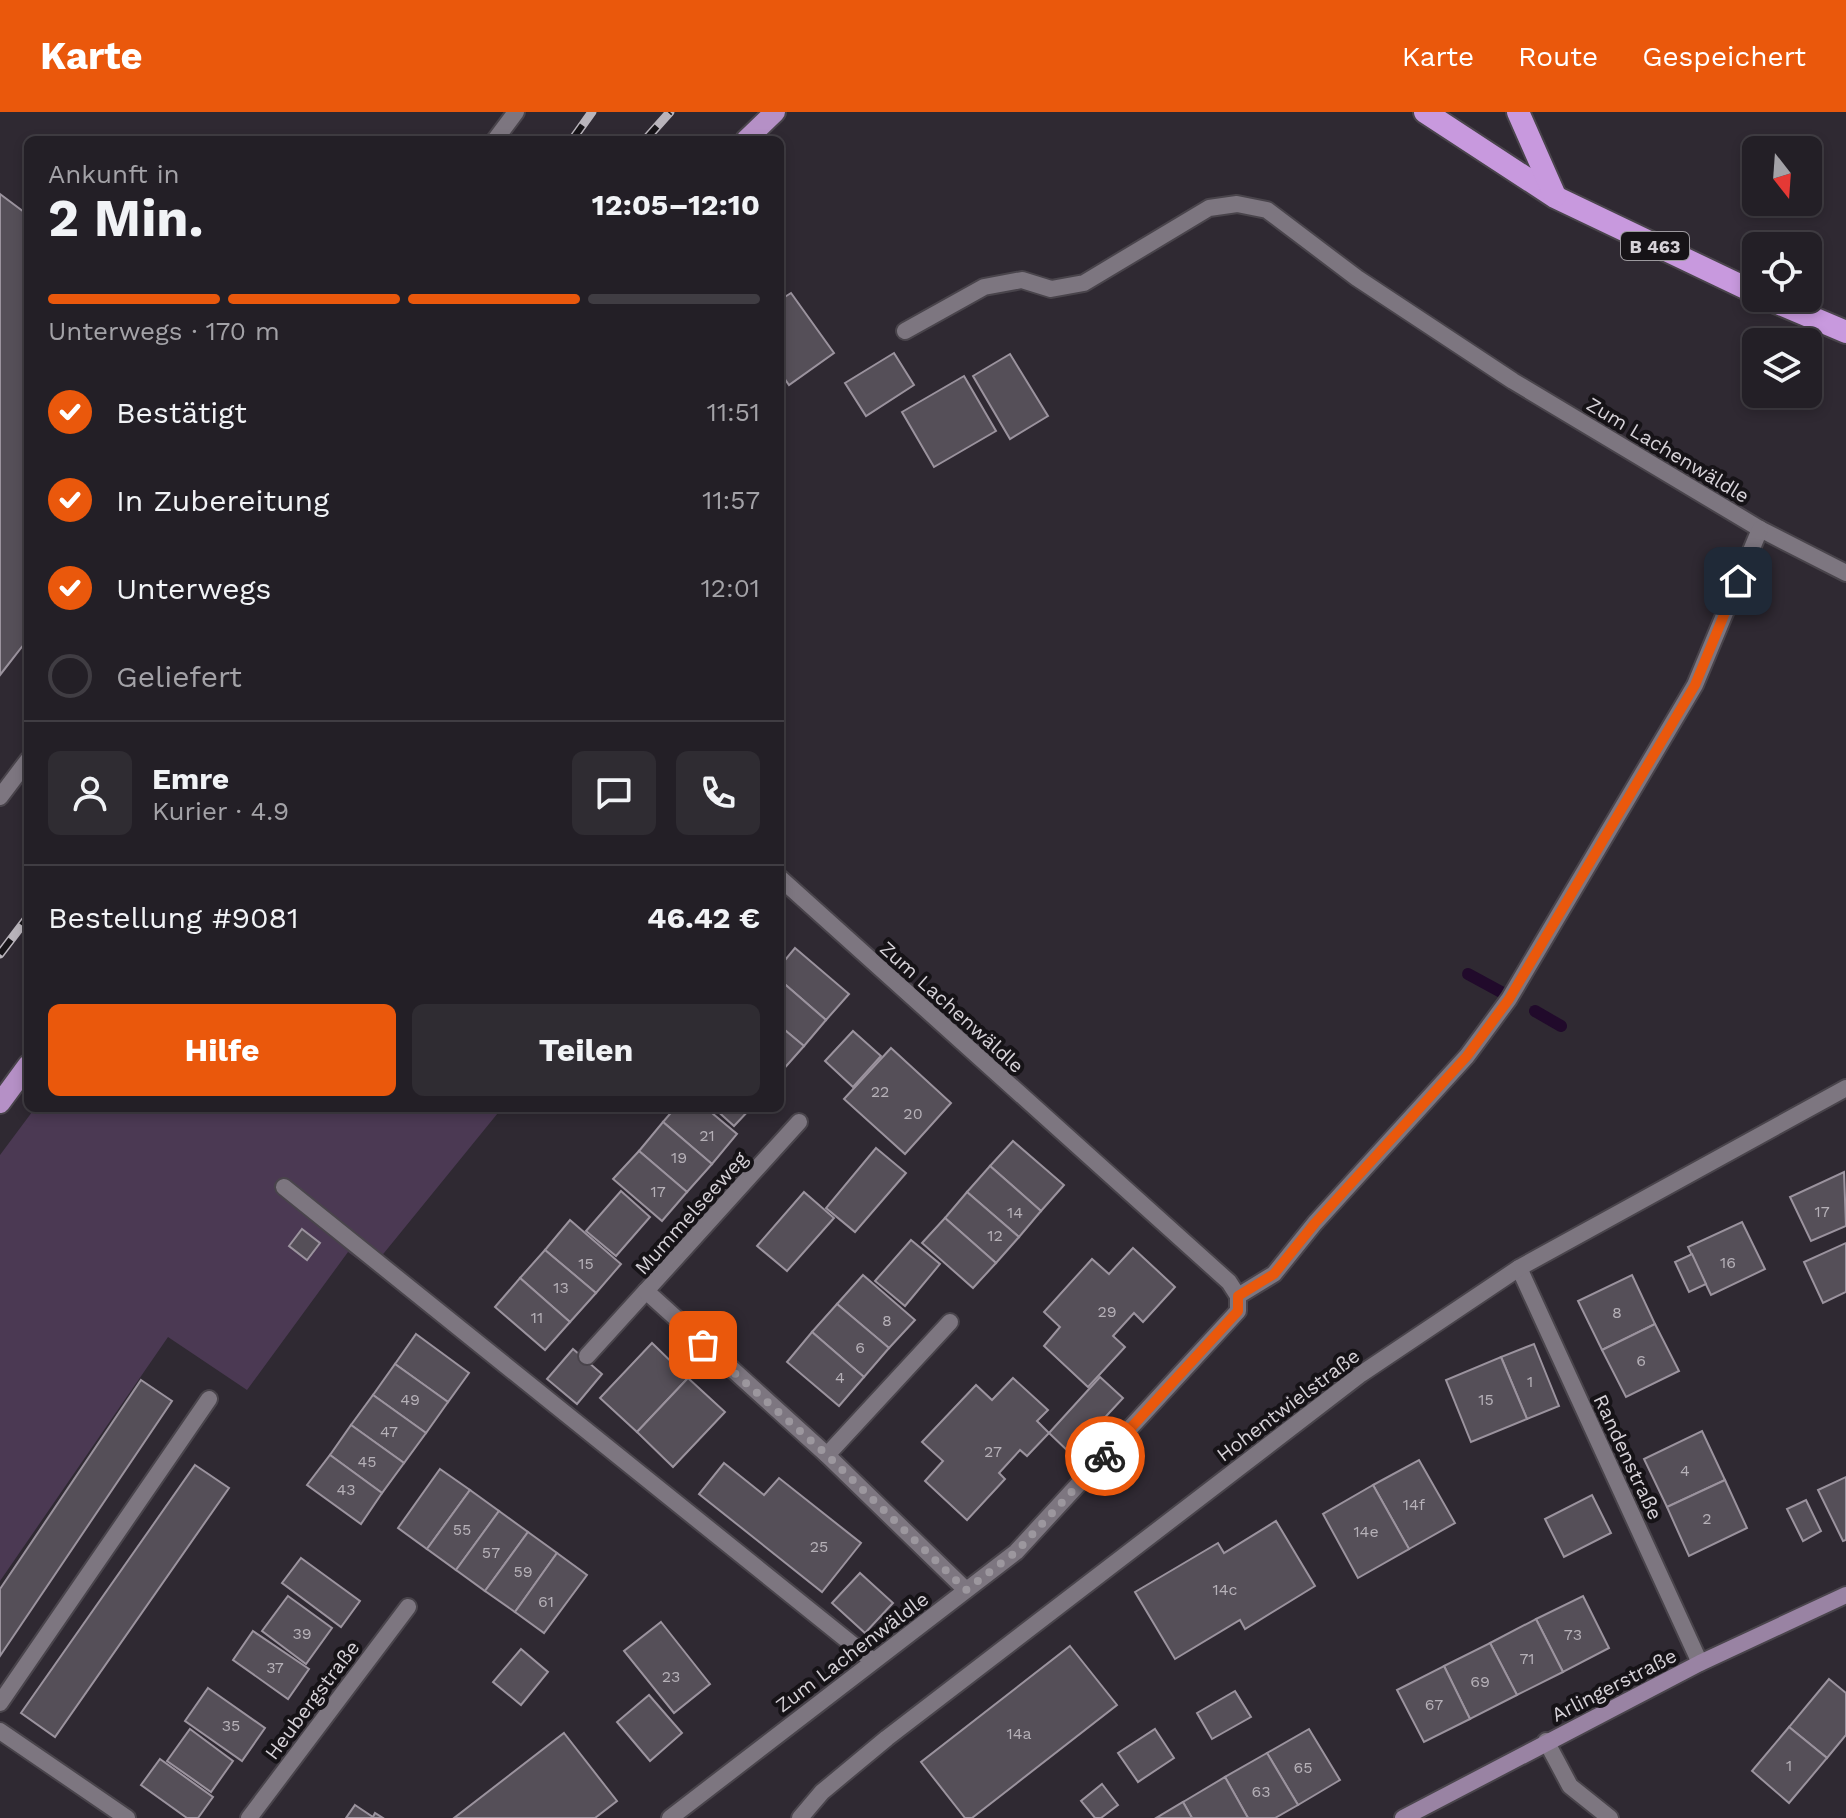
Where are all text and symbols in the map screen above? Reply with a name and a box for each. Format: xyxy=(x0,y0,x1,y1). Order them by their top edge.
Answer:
text: Karte xyxy=(40,34,143,78)
text: Karte xyxy=(1402,40,1474,73)
text: Route xyxy=(1518,40,1598,73)
text: Gespeichert xyxy=(1642,40,1806,73)
north arrow xyxy=(1742,136,1822,216)
map controls xyxy=(1742,136,1822,408)
text: Ankunft in xyxy=(48,159,180,189)
text: 12:05–12:10 xyxy=(592,187,760,222)
text: 2 Min. xyxy=(48,188,204,249)
road number: B 463 xyxy=(1621,232,1689,260)
button: locate xyxy=(1742,232,1822,312)
text: Unterwegs · 170 m xyxy=(48,316,280,346)
button: layers xyxy=(1742,328,1822,408)
icon: check xyxy=(48,390,92,434)
street label: Zum Lachenwäldle xyxy=(1582,392,1754,508)
text: Bestätigt xyxy=(116,395,247,430)
text: 11:51 xyxy=(707,397,760,427)
icon: check xyxy=(48,478,92,522)
text: In Zubereitung xyxy=(116,483,329,518)
text: 11:57 xyxy=(702,485,760,515)
pin xyxy=(1704,547,1772,615)
icon: home xyxy=(1716,559,1760,603)
icon: check xyxy=(48,566,92,610)
text: Unterwegs xyxy=(116,571,271,606)
text: 12:01 xyxy=(701,573,760,603)
text: Geliefert xyxy=(116,659,242,694)
button: person xyxy=(48,751,132,835)
button: chat xyxy=(572,751,656,835)
button: phone xyxy=(676,751,760,835)
text: Emre xyxy=(152,761,229,796)
text: Kurier · 4.9 xyxy=(152,796,289,826)
text: Bestellung #9081 xyxy=(48,900,299,935)
text: 46.42 € xyxy=(647,900,760,935)
street label: Zum Lachenwäldle xyxy=(875,936,1029,1078)
button: Hilfe xyxy=(48,1004,396,1096)
button: Teilen xyxy=(412,1004,760,1096)
house number: 22 xyxy=(871,1082,889,1101)
house number: 20 xyxy=(903,1104,923,1123)
house number: 21 xyxy=(699,1126,715,1145)
street label: Mummelseeweg xyxy=(630,1146,753,1279)
house number: 19 xyxy=(671,1148,687,1167)
house number: 17 xyxy=(650,1182,666,1201)
house number: 17 xyxy=(1814,1202,1830,1221)
house number: 14 xyxy=(1007,1203,1023,1222)
house number: 12 xyxy=(987,1226,1003,1245)
house number: 16 xyxy=(1720,1253,1736,1272)
house number: 15 xyxy=(578,1254,594,1273)
house number: 13 xyxy=(553,1278,569,1297)
house number: 29 xyxy=(1097,1302,1117,1321)
house number: 8 xyxy=(1612,1303,1622,1322)
house number: 11 xyxy=(531,1308,543,1327)
pin xyxy=(669,1311,737,1379)
house number: 8 xyxy=(882,1311,892,1330)
icon: bag xyxy=(681,1323,725,1367)
house number: 6 xyxy=(855,1338,865,1357)
street label: Hohentwielstraße xyxy=(1212,1343,1364,1467)
house number: 6 xyxy=(1636,1351,1646,1370)
house number: 4 xyxy=(835,1368,845,1387)
house number: 1 xyxy=(1527,1372,1533,1391)
house number: 49 xyxy=(400,1390,420,1409)
house number: 15 xyxy=(1478,1390,1494,1409)
street label: Randenstraße xyxy=(1588,1391,1668,1523)
courier xyxy=(1065,1416,1145,1496)
house number: 47 xyxy=(380,1422,398,1441)
icon: bike xyxy=(1083,1434,1127,1478)
house number: 27 xyxy=(984,1442,1002,1461)
house number: 45 xyxy=(357,1452,377,1471)
house number: 4 xyxy=(1680,1461,1690,1480)
house number: 43 xyxy=(336,1480,356,1499)
house number: 14f xyxy=(1403,1495,1426,1514)
house number: 2 xyxy=(1702,1509,1712,1528)
house number: 55 xyxy=(453,1520,471,1539)
house number: 14e xyxy=(1353,1522,1379,1541)
house number: 25 xyxy=(810,1537,828,1556)
house number: 57 xyxy=(482,1543,500,1562)
house number: 59 xyxy=(513,1562,533,1581)
house number: 14c xyxy=(1213,1580,1238,1599)
street label: Zum Lachenwäldle xyxy=(771,1587,933,1717)
house number: 61 xyxy=(538,1592,554,1611)
house number: 39 xyxy=(292,1624,312,1643)
house number: 73 xyxy=(1564,1625,1582,1644)
street label: Heubergstraße xyxy=(259,1636,365,1764)
street label: Arlingerstraße xyxy=(1547,1643,1681,1727)
house number: 71 xyxy=(1519,1649,1535,1668)
house number: 37 xyxy=(266,1658,284,1677)
house number: 23 xyxy=(662,1667,680,1686)
house number: 69 xyxy=(1470,1672,1490,1691)
house number: 67 xyxy=(1425,1695,1443,1714)
house number: 35 xyxy=(222,1716,240,1735)
house number: 14a xyxy=(1006,1724,1032,1743)
house number: 1 xyxy=(1786,1756,1792,1775)
house number: 65 xyxy=(1293,1758,1313,1777)
house number: 63 xyxy=(1251,1782,1271,1801)

